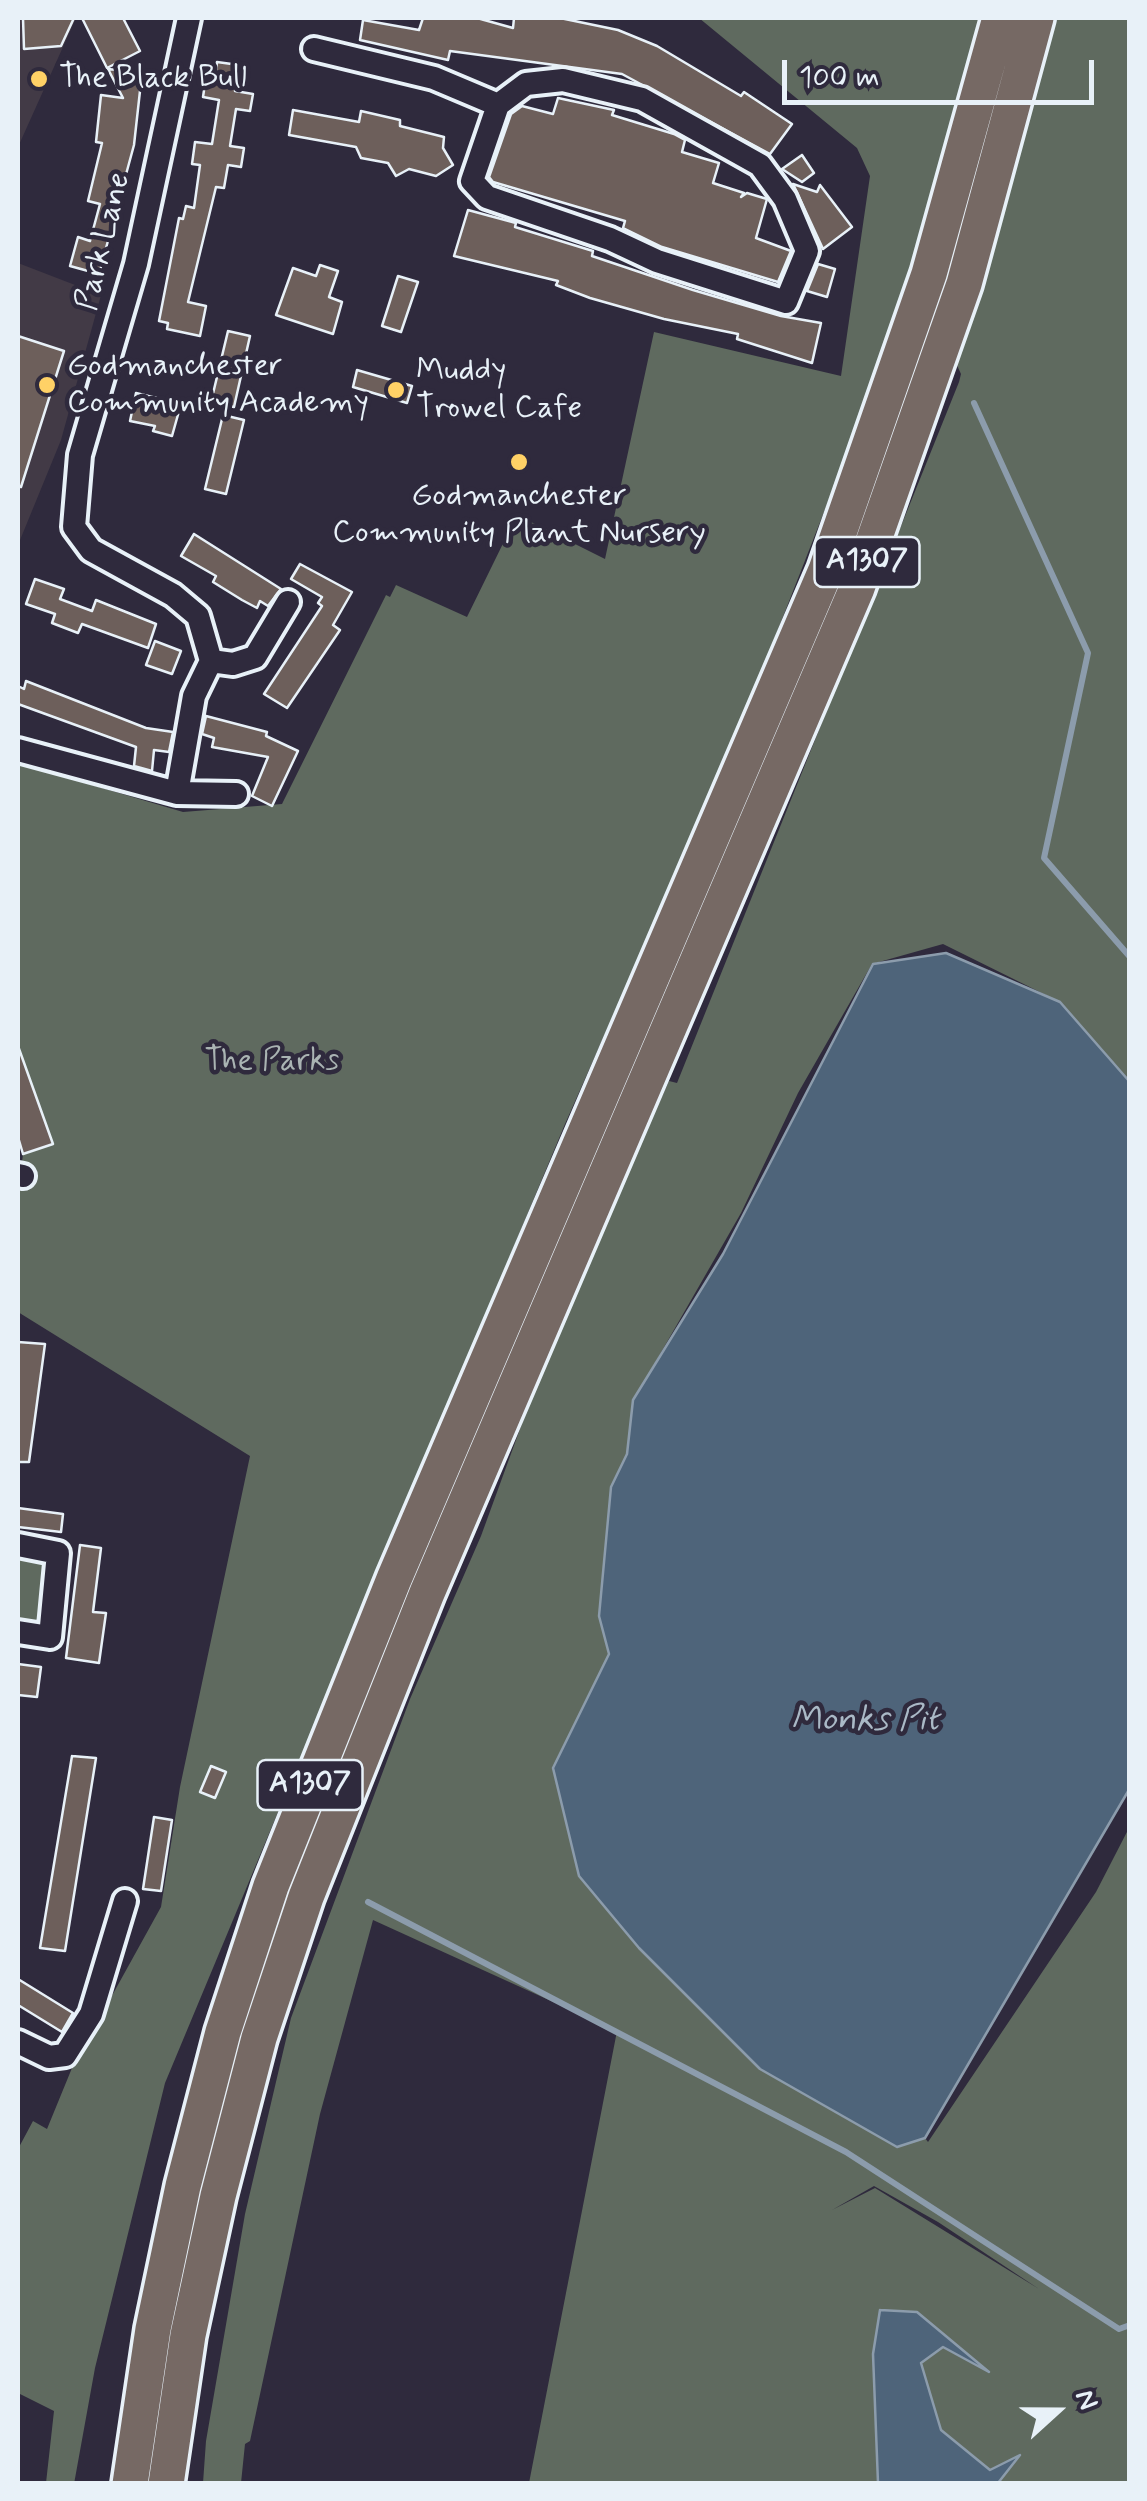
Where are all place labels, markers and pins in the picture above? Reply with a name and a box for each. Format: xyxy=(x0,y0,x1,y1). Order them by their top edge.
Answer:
place label: The Black Bull xyxy=(59,60,247,98)
marker: The Black Bull xyxy=(28,68,50,90)
place label: Godmanchester Community Academy xyxy=(67,348,369,423)
place label: Muddy Trowel Cafe xyxy=(416,353,582,428)
marker: Godmanchester Community Academy xyxy=(36,374,58,396)
marker: Muddy Trowel Cafe xyxy=(385,379,407,401)
marker: Godmanchester Community Plant Nursery xyxy=(508,451,530,473)
place label: Godmanchester Community Plant Nursery xyxy=(332,478,706,553)

